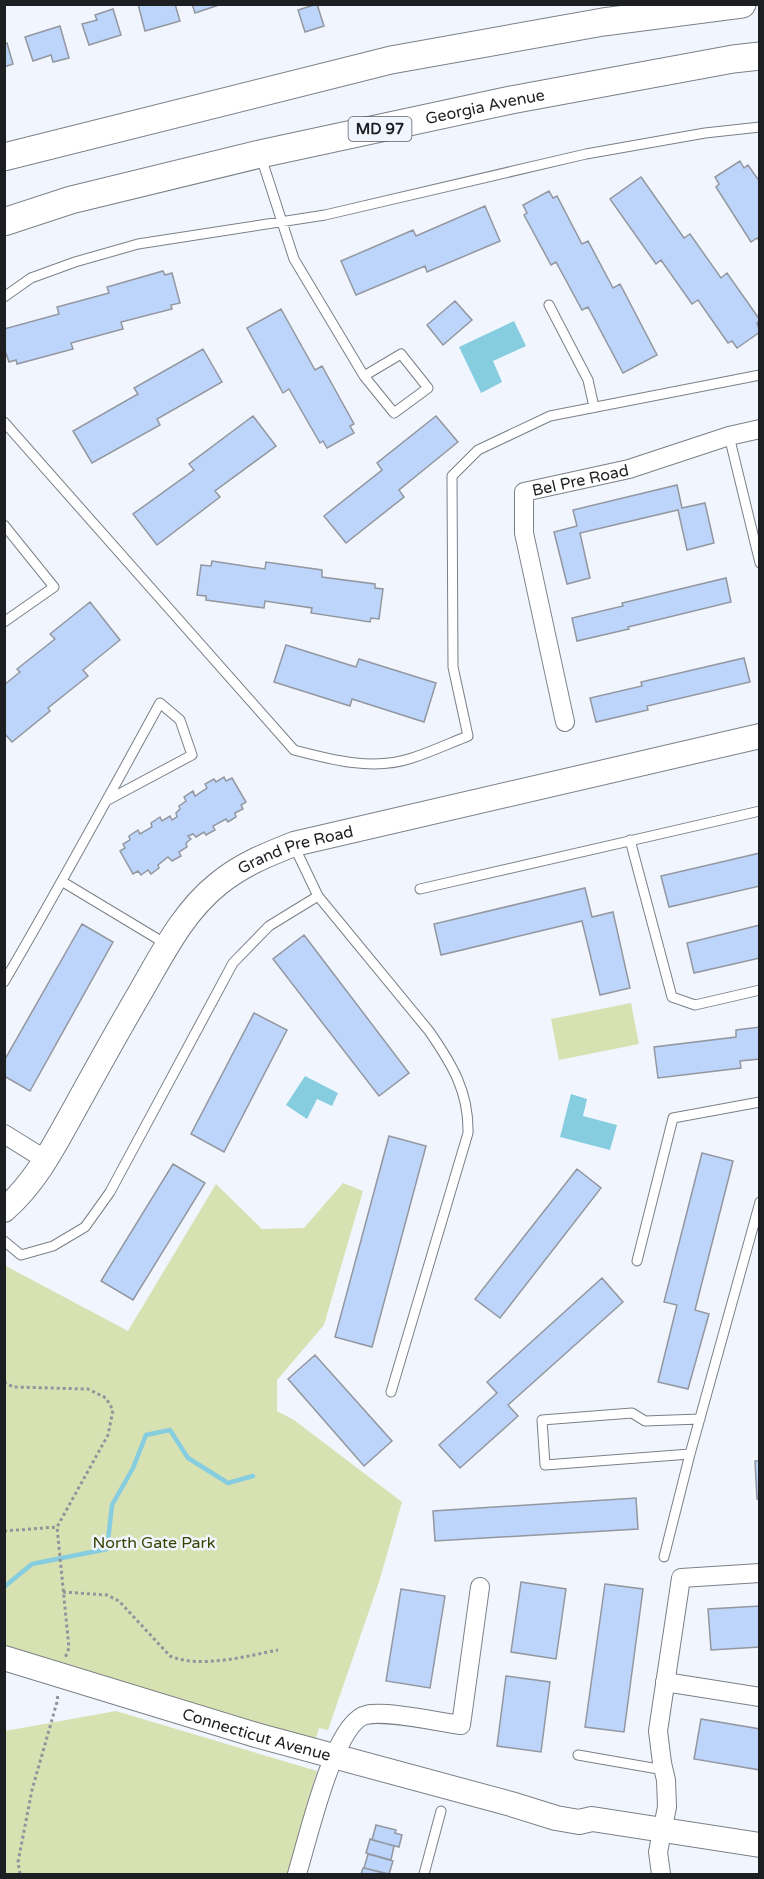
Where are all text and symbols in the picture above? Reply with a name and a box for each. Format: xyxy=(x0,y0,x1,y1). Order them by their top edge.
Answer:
street label: Georgia Avenue xyxy=(424,85,546,129)
road number: MD 97 xyxy=(348,117,412,141)
street label: Bel Pre Road xyxy=(530,460,631,501)
street label: Grand Pre Road xyxy=(234,822,355,879)
park label: North Gate Park xyxy=(93,1533,216,1553)
street label: Connecticut Avenue xyxy=(180,1704,333,1766)

